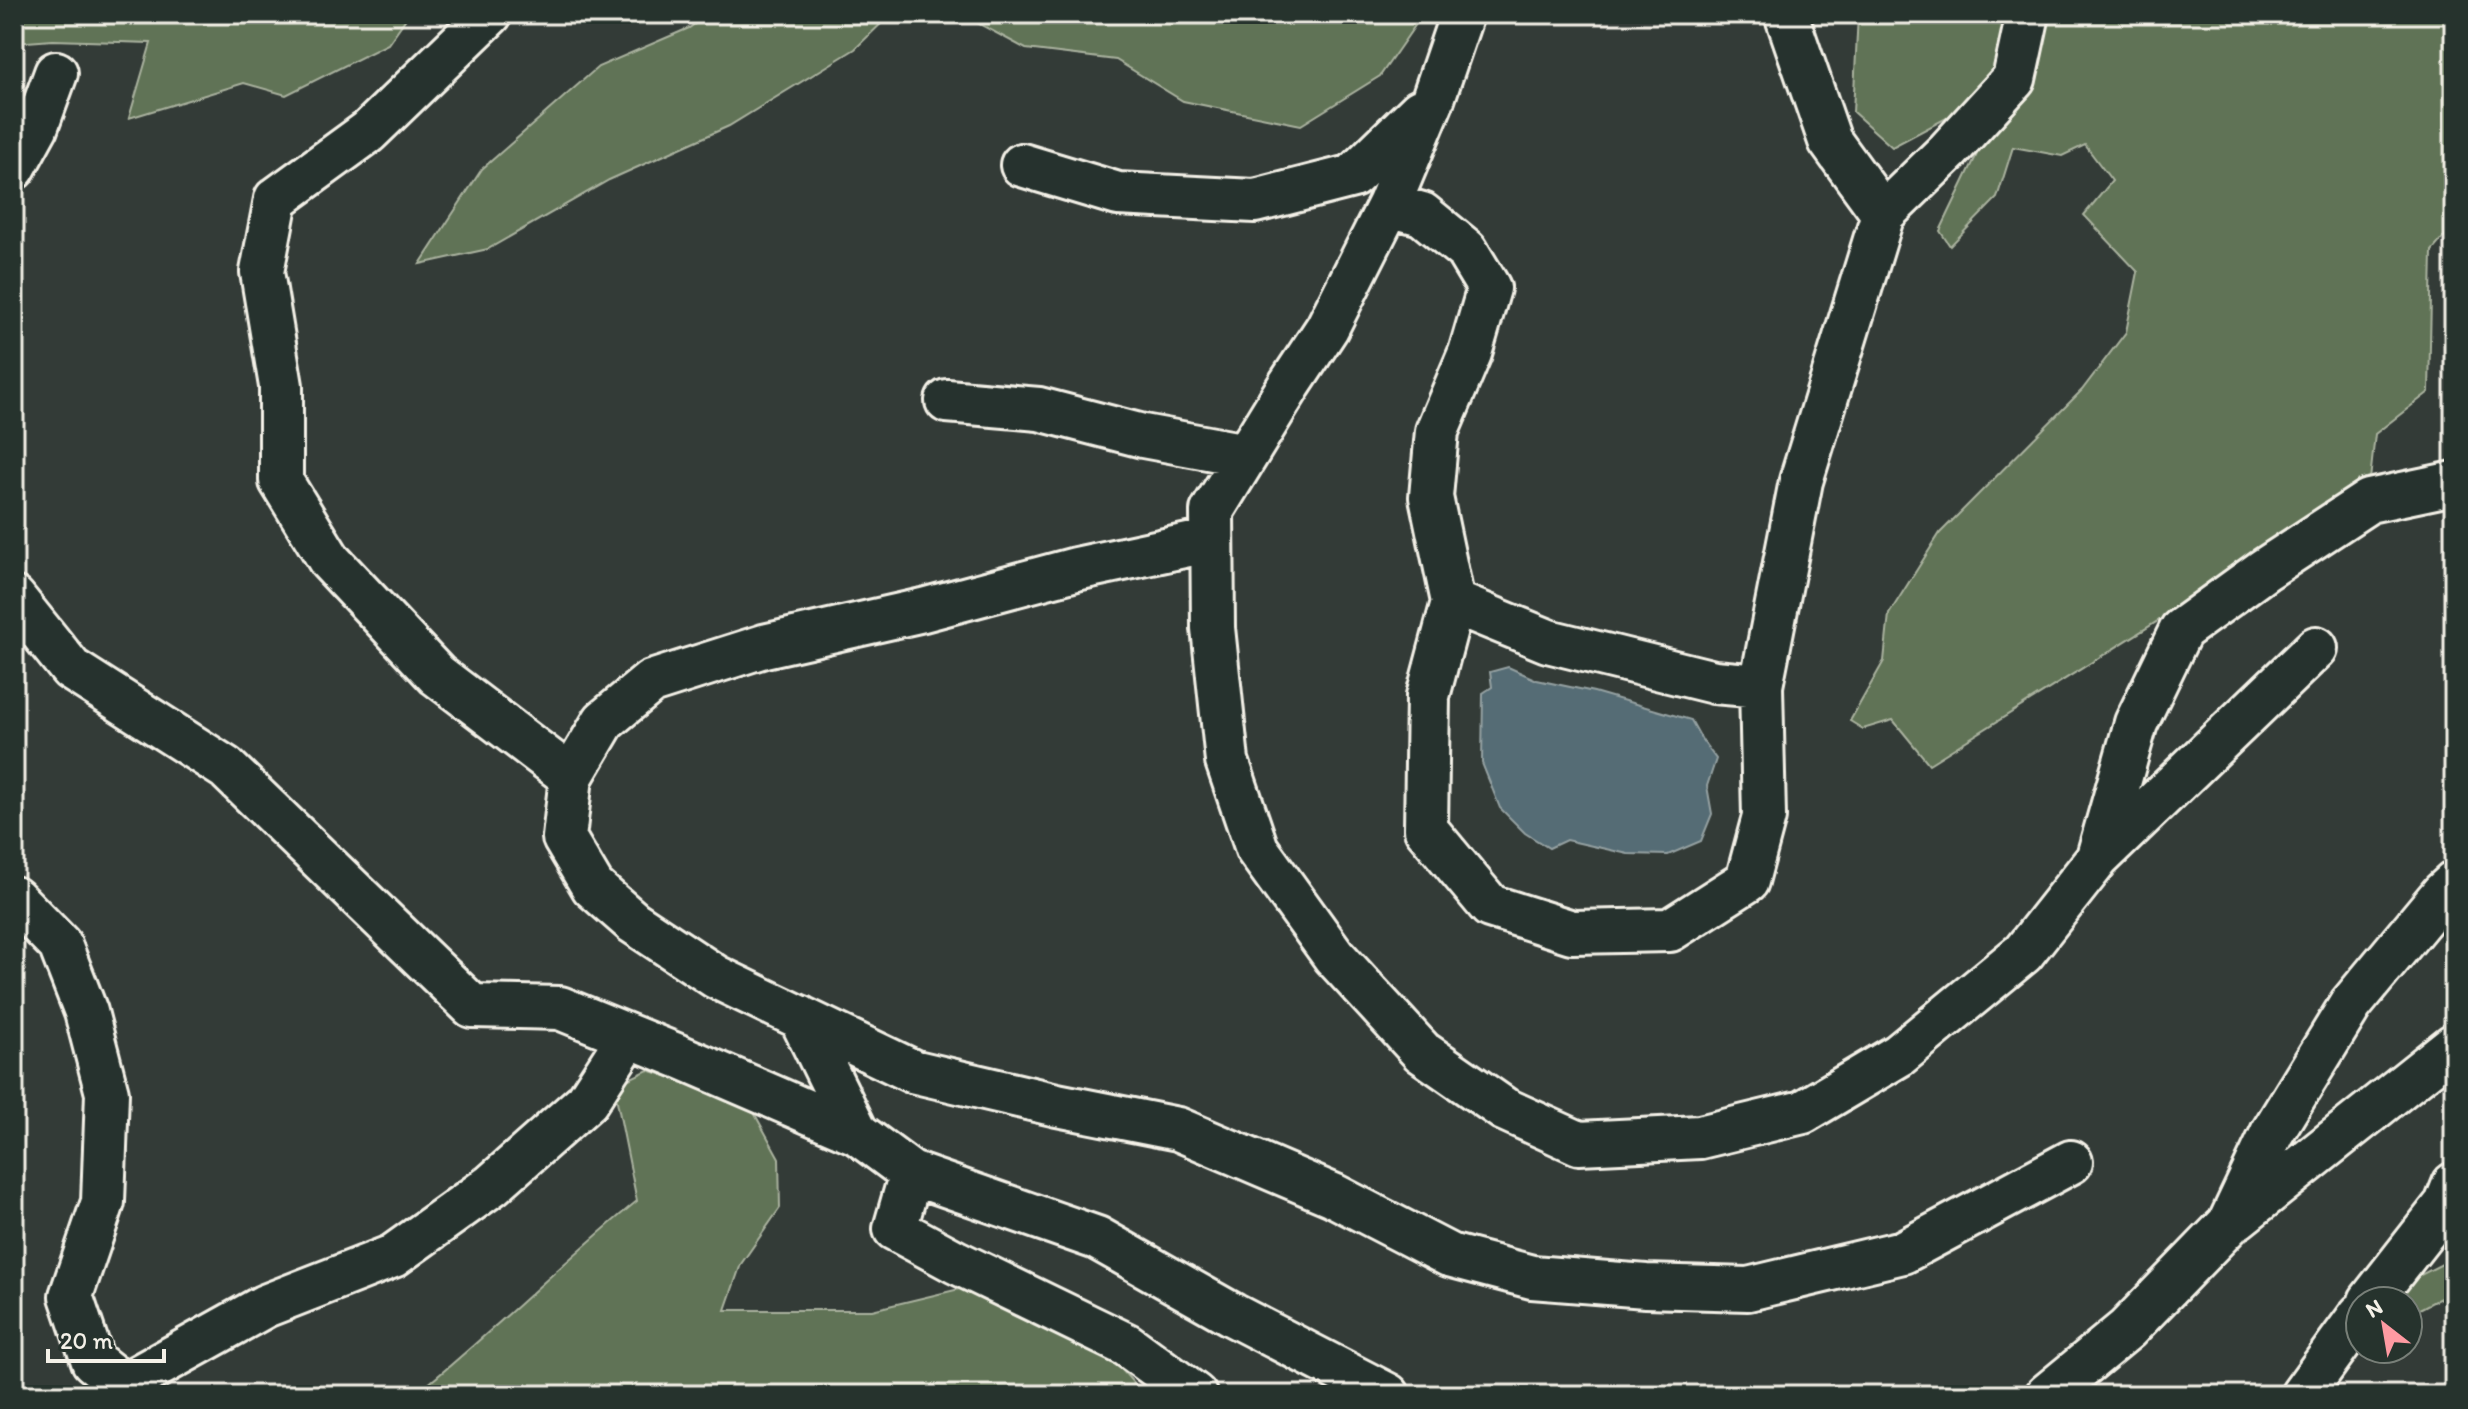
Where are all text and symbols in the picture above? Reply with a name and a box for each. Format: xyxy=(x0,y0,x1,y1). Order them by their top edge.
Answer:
north arrow xyxy=(2344,1285,2424,1365)
text: N xyxy=(2361,1293,2387,1324)
scale bar xyxy=(48,1313,164,1363)
text: 20 m xyxy=(60,1326,113,1355)

